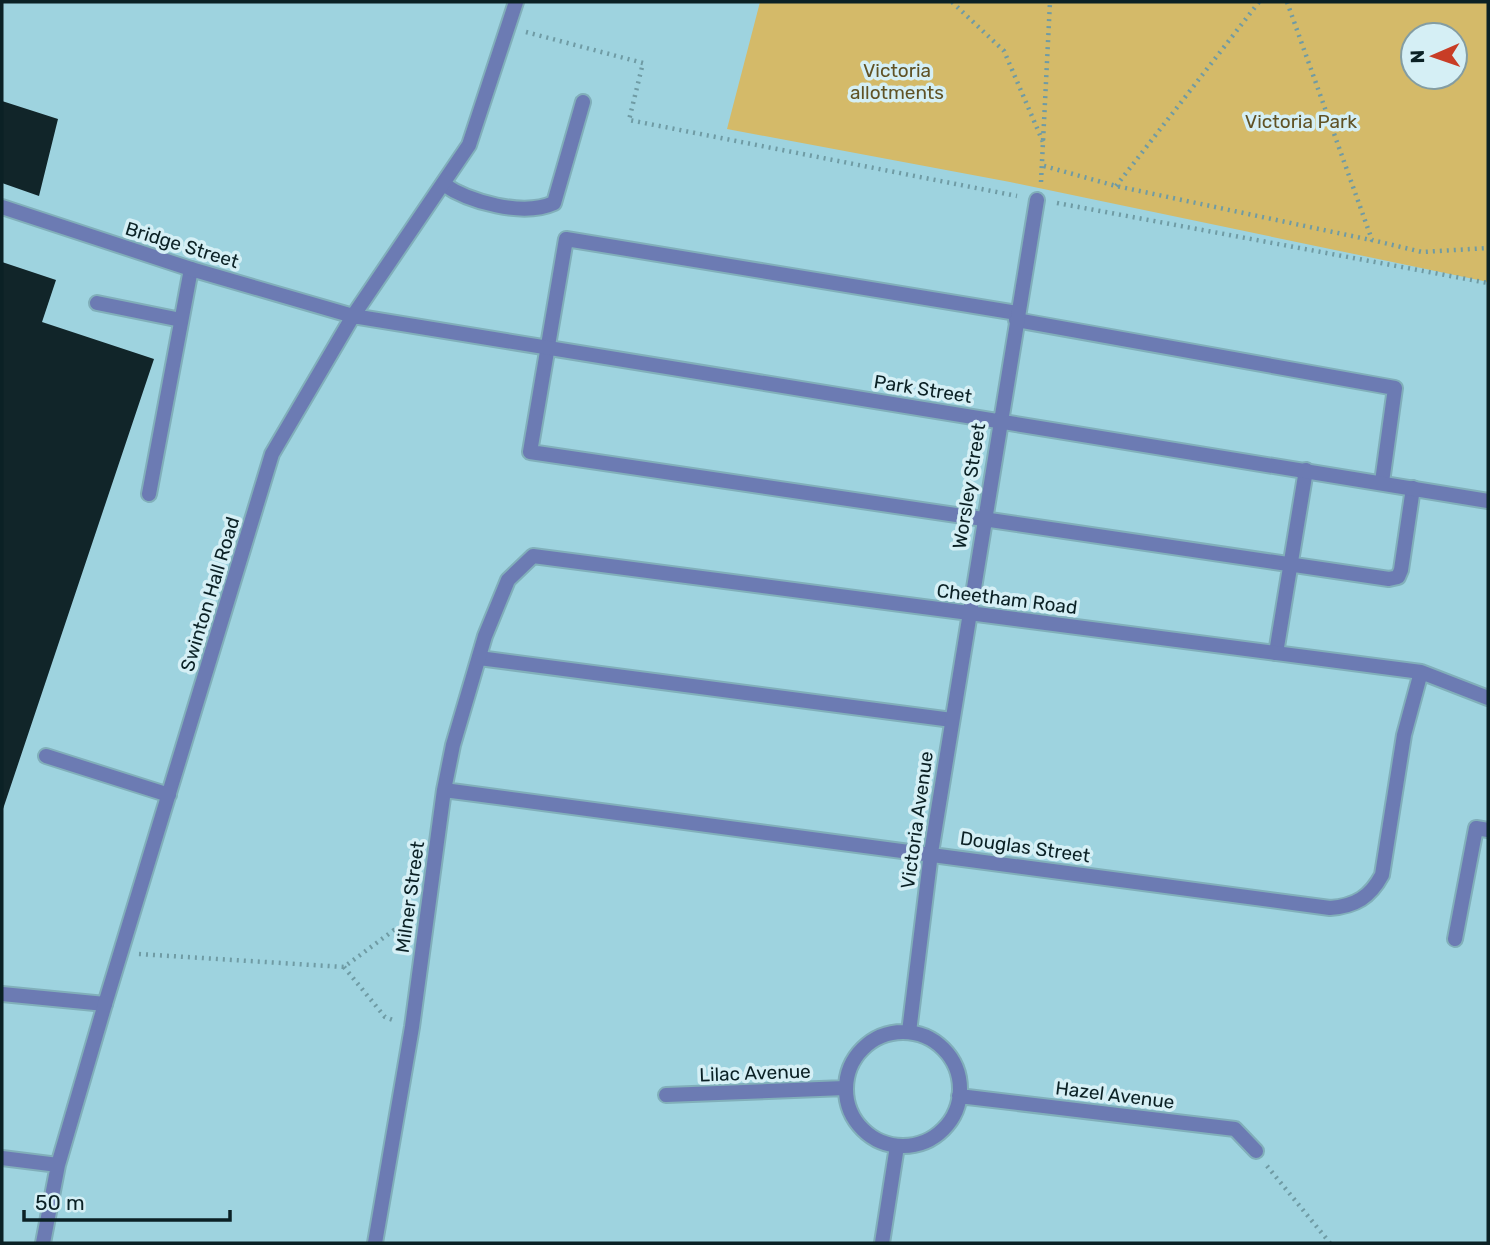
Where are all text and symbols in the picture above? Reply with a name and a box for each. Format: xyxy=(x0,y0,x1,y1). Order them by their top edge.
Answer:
north arrow xyxy=(1399,21,1469,91)
text: N xyxy=(1406,49,1429,64)
park label: Victoria allotments xyxy=(850,59,944,104)
park label: Victoria Park xyxy=(1245,110,1357,133)
street label: Bridge Street xyxy=(123,217,242,273)
street label: Park Street xyxy=(872,370,974,408)
street label: Worsley Street xyxy=(948,421,990,551)
street label: Swinton Hall Road xyxy=(176,514,244,674)
street label: Cheetham Road xyxy=(935,579,1079,619)
street label: Victoria Avenue xyxy=(896,750,938,890)
street label: Douglas Street xyxy=(958,826,1092,868)
street label: Milner Street xyxy=(391,839,429,954)
street label: Lilac Avenue xyxy=(699,1060,811,1086)
street label: Hazel Avenue xyxy=(1054,1076,1176,1114)
scale bar xyxy=(24,1178,231,1222)
text: 50 m xyxy=(35,1190,85,1215)

